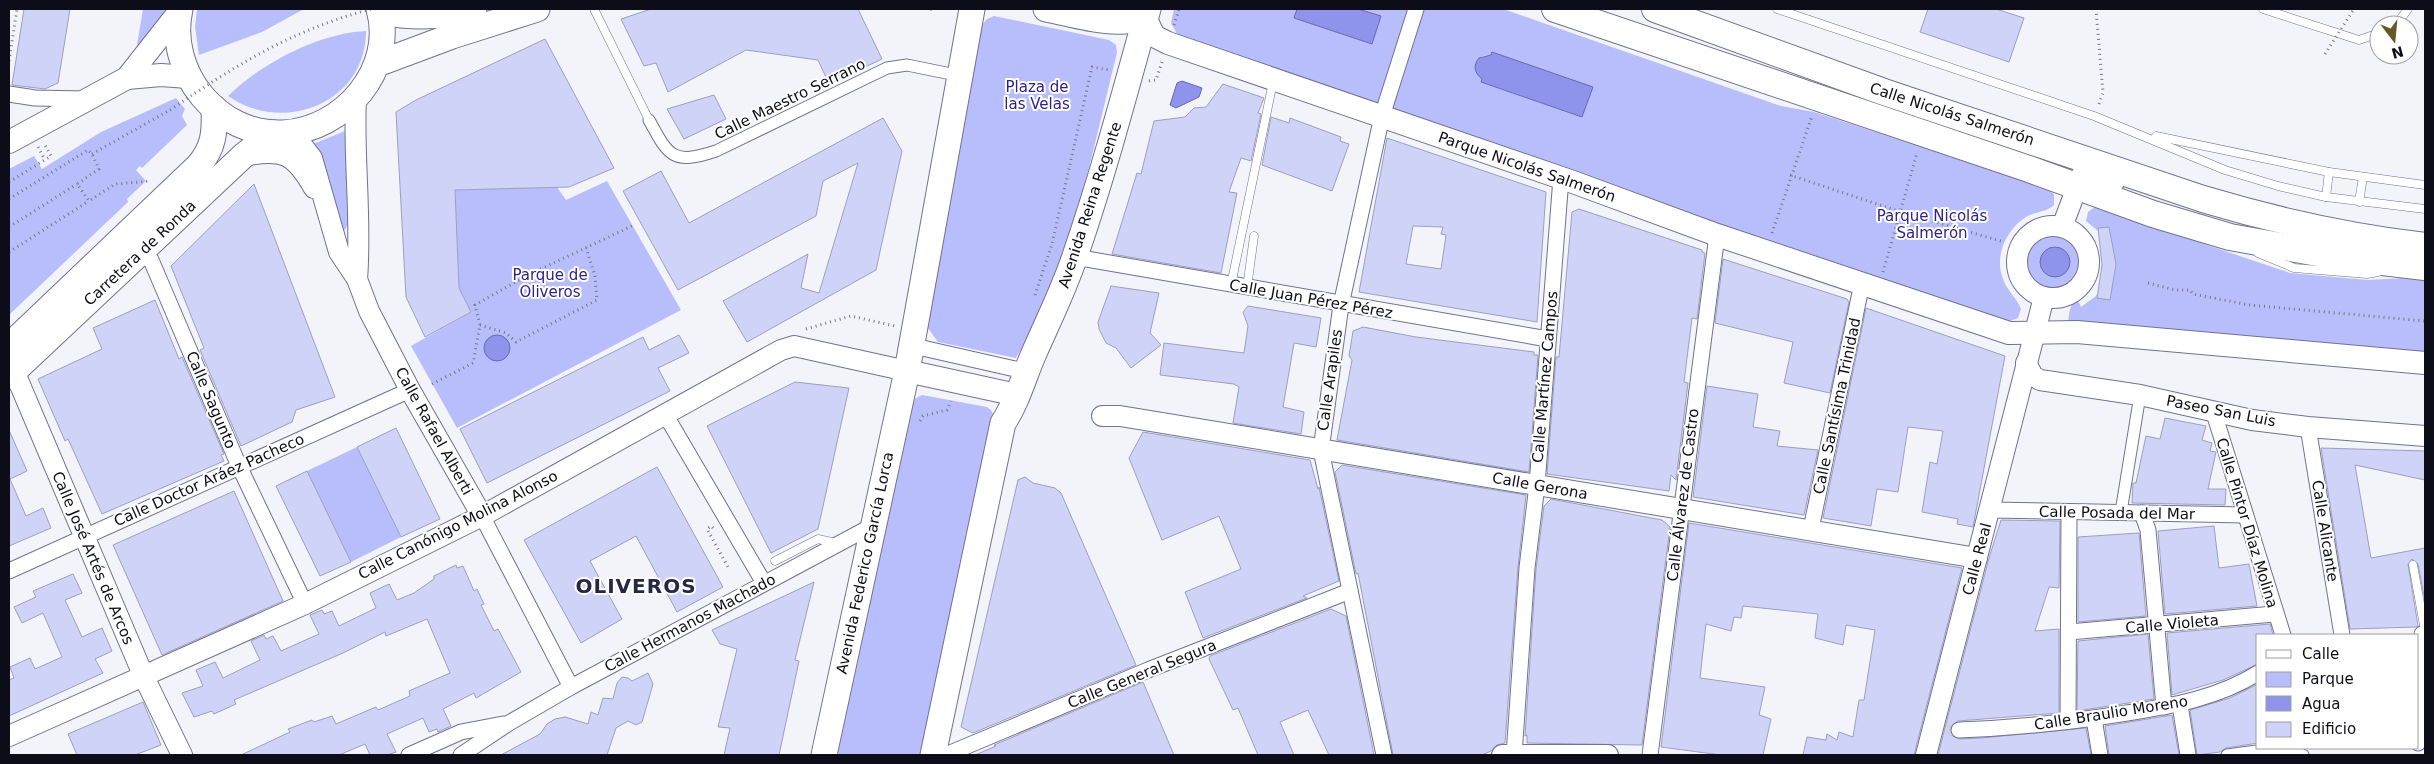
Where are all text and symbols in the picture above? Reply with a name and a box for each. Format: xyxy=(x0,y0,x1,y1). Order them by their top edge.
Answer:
north arrow xyxy=(2369,15,2419,65)
text: N xyxy=(2390,43,2405,62)
street label: Calle Maestro Serrano xyxy=(712,55,868,143)
park label: Plaza de las Velas xyxy=(1004,78,1070,113)
street label: Calle Nicolás Salmerón xyxy=(1867,79,2037,149)
street label: Avenida Reina Regente xyxy=(1055,120,1125,290)
street label: Parque Nicolás Salmerón xyxy=(1436,128,1618,206)
street label: Carretera de Ronda xyxy=(80,196,200,310)
park label: Parque Nicolás Salmerón xyxy=(1877,207,1987,242)
park label: Parque de Oliveros xyxy=(512,266,588,301)
street label: Calle Juan Pérez Pérez xyxy=(1228,276,1394,322)
street label: Calle Martínez Campos xyxy=(1529,290,1561,464)
street label: Calle Santísima Trinidad xyxy=(1809,316,1865,496)
street label: Calle Arapiles xyxy=(1314,328,1346,432)
street label: Calle Sagunto xyxy=(182,348,240,452)
street label: Calle Rafael Alberti xyxy=(391,364,477,498)
street label: Paseo San Luis xyxy=(2165,392,2277,430)
street label: Calle Álvarez de Castro xyxy=(1662,407,1703,583)
street label: Calle Doctor Aráez Pacheco xyxy=(111,430,307,530)
street label: Calle Pintor Díaz Molina xyxy=(2213,436,2281,610)
street label: Avenida Federico García Lorca xyxy=(833,450,897,676)
street label: Calle Canónigo Molina Alonso xyxy=(355,467,561,583)
street label: Calle José Artés de Arcos xyxy=(48,469,138,647)
street label: Calle Gerona xyxy=(1491,469,1589,503)
street label: Calle Alicante xyxy=(2308,479,2342,583)
street label: Calle Posada del Mar xyxy=(2039,503,2196,523)
street label: Calle Real xyxy=(1959,521,1995,597)
street label: Calle Hermanos Machado xyxy=(601,570,779,676)
district label: OLIVEROS xyxy=(575,574,697,598)
street label: Calle Violeta xyxy=(2125,611,2219,637)
legend xyxy=(2256,634,2419,749)
street label: Calle General Segura xyxy=(1065,636,1219,712)
text: Calle xyxy=(2302,645,2339,663)
text: Parque xyxy=(2302,670,2354,688)
street label: Calle Braulio Moreno xyxy=(2033,692,2189,734)
text: Agua xyxy=(2302,695,2340,713)
text: Edificio xyxy=(2302,720,2356,738)

